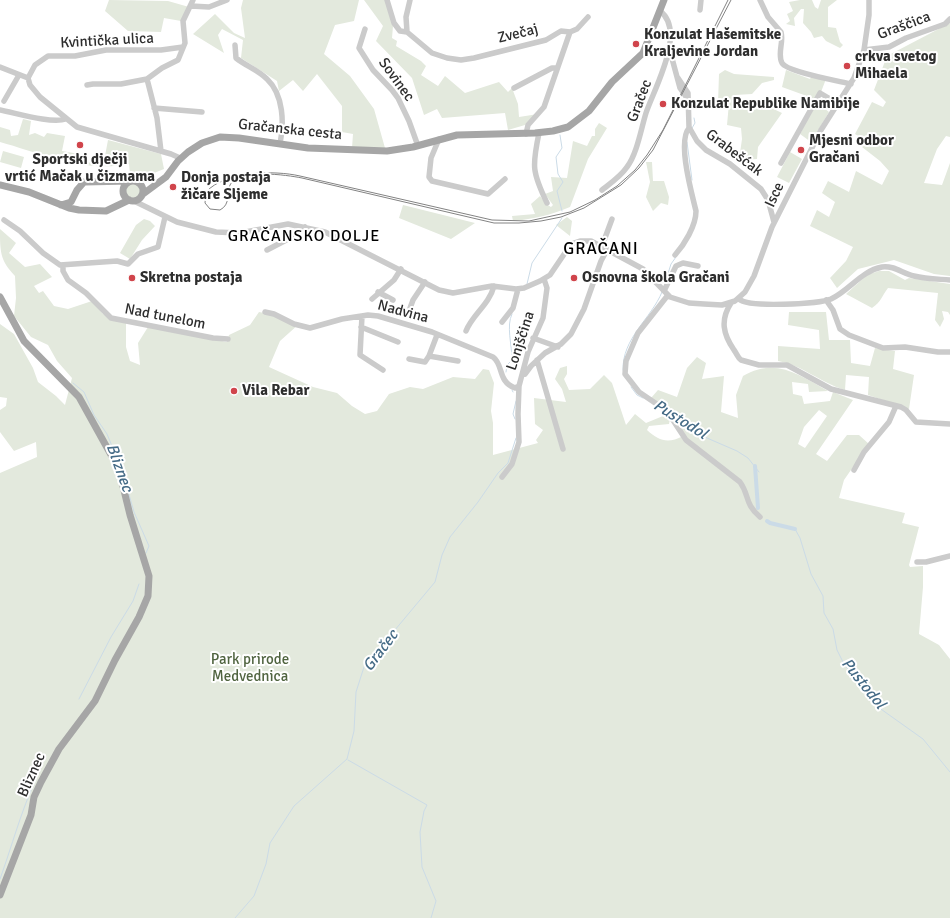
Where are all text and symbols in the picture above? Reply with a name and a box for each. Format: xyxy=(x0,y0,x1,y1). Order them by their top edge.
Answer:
street label: Graščica xyxy=(875,8,933,44)
street label: Zvečaj xyxy=(496,20,540,48)
place label: Konzulat Hašemitske Kraljevine Jordan xyxy=(644,26,781,61)
street label: Kvintička ulica xyxy=(60,30,154,52)
marker: Konzulat Hašemitske Kraljevine Jordan xyxy=(631,39,641,49)
place label: crkva svetog Mihaela xyxy=(855,48,937,83)
street label: Sovinec xyxy=(374,55,418,105)
marker: crkva svetog Mihaela xyxy=(842,61,852,71)
street label: Gračec xyxy=(624,77,656,125)
place label: Konzulat Republike Namibije xyxy=(671,95,860,113)
marker: Konzulat Republike Namibije xyxy=(658,99,668,109)
street label: Gračanska cesta xyxy=(237,116,343,144)
street label: Grabešćak xyxy=(702,126,766,180)
place label: Mjesni odbor Gračani xyxy=(809,132,894,167)
marker: Sportski dječji vrtić Mačak u čizmama xyxy=(75,140,85,150)
marker: Mjesni odbor Gračani xyxy=(796,145,806,155)
place label: Sportski dječji vrtić Mačak u čizmama xyxy=(5,151,155,186)
place label: Donja postaja žičare Sljeme xyxy=(181,169,271,204)
street label: Isce xyxy=(761,180,789,210)
marker: Donja postaja žičare Sljeme xyxy=(168,182,178,192)
district label: GRAČANSKO DOLJE xyxy=(228,227,380,247)
district label: GRAČANI xyxy=(563,240,639,260)
place label: Skretna postaja xyxy=(140,269,242,287)
place label: Osnovna škola Gračani xyxy=(582,269,730,287)
marker: Skretna postaja xyxy=(127,273,137,283)
marker: Osnovna škola Gračani xyxy=(569,273,579,283)
street label: Nadvina xyxy=(375,297,431,327)
street label: Nad tunelom xyxy=(123,300,207,334)
street label: Lonjščina xyxy=(503,309,539,373)
place label: Vila Rebar xyxy=(242,382,309,400)
marker: Vila Rebar xyxy=(229,386,239,396)
water label: Pustodol xyxy=(650,396,710,444)
water label: Bliznec xyxy=(101,441,137,495)
water label: Gračec xyxy=(359,626,403,676)
park label: Park prirode Medvednica xyxy=(211,651,289,686)
water label: Pustodol xyxy=(837,655,889,713)
street label: Bliznec xyxy=(14,750,50,800)

